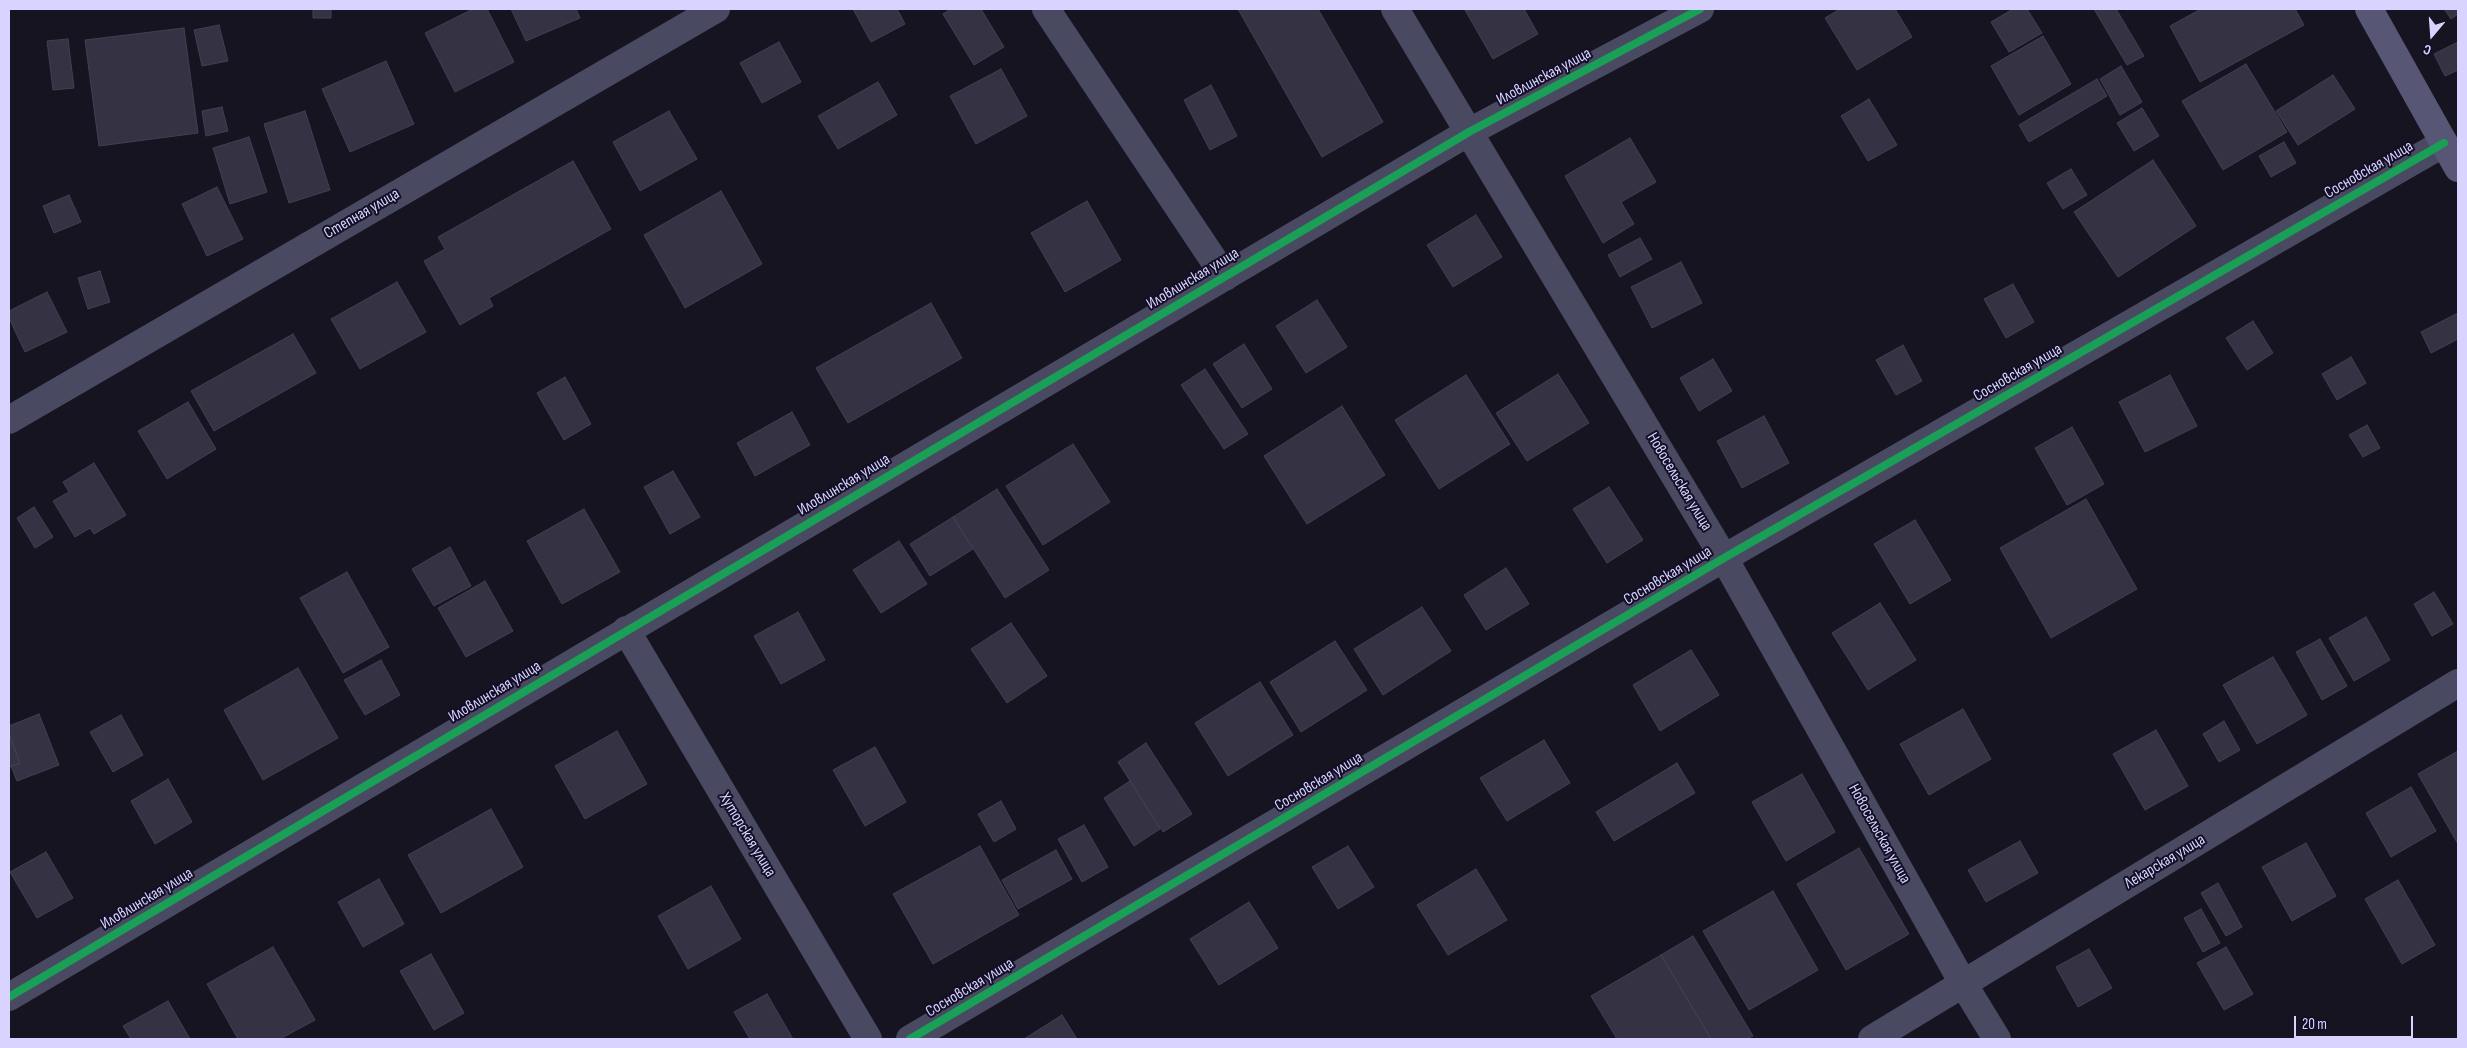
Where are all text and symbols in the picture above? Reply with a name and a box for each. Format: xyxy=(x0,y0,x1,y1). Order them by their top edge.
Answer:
north arrow xyxy=(2407,10,2457,60)
text: С xyxy=(2421,41,2433,59)
street label: Иловлинская улица xyxy=(1493,44,1595,110)
street label: Сосновская улица xyxy=(2321,137,2417,203)
street label: Степная улица xyxy=(321,185,403,243)
street label: Иловлинская улица xyxy=(1143,244,1243,314)
street label: Сосновская улица xyxy=(1970,340,2066,406)
street label: Новосельская улица xyxy=(1642,429,1716,535)
street label: Иловлинская улица xyxy=(794,450,894,520)
street label: Сосновская улица xyxy=(1621,542,1715,610)
street label: Иловлинская улица xyxy=(445,657,545,727)
street label: Сосновская улица xyxy=(1272,748,1366,816)
street label: Новосельская улица xyxy=(1844,781,1914,887)
street label: Хуторская улица xyxy=(714,789,780,881)
street label: Лекарская улица xyxy=(2121,830,2209,894)
street label: Иловлинская улица xyxy=(97,864,197,934)
street label: Сосновская улица xyxy=(923,954,1017,1022)
scale bar xyxy=(2297,1006,2416,1038)
text: 20 m xyxy=(2302,1015,2327,1034)

